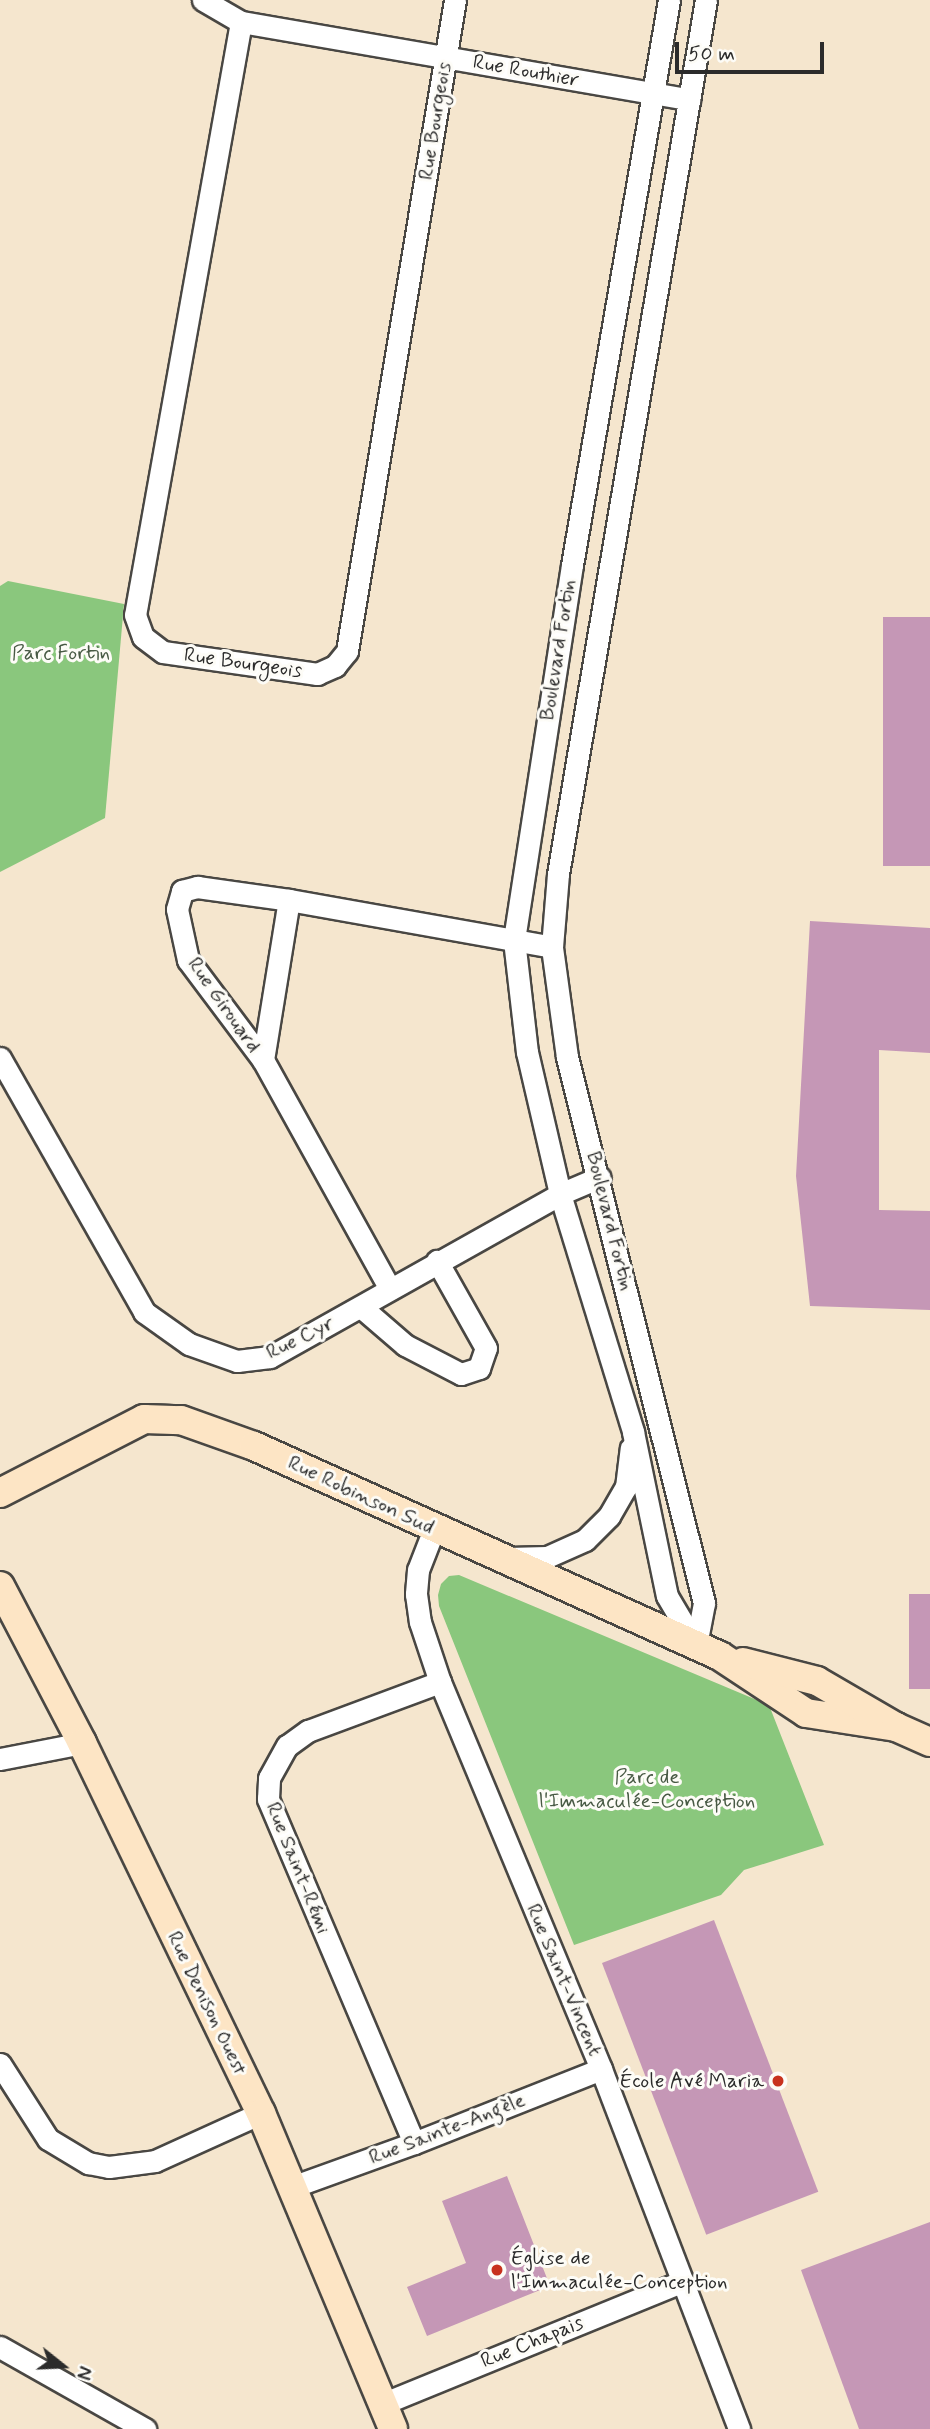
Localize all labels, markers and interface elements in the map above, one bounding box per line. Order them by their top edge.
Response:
scale bar [678,28,827,72]
text: 50 m [688,40,735,68]
street label: Rue Routhier [472,49,580,93]
street label: Rue Bourgeois [413,60,457,182]
street label: Boulevard Fortin [534,578,582,722]
park label: Parc Fortin [12,640,110,666]
street label: Rue Bourgeois [182,642,304,684]
street label: Rue Girouard [182,952,266,1058]
street label: Boulevard Fortin [581,1149,639,1293]
street label: Rue Cyr [262,1311,338,1365]
street label: Rue Robinson Sud [284,1450,438,1540]
park label: Parc de l'Immaculée-Conception [539,1764,755,1814]
street label: Rue Saint-Rémi [260,1799,336,1937]
street label: Rue Saint-Vincent [521,1901,607,2059]
street label: Rue Denison Ouest [162,1928,252,2078]
place label: École Avé Maria [620,2068,764,2094]
marker: École Avé Maria [770,2073,786,2089]
street label: Rue Sainte-Angèle [366,2088,528,2170]
place label: Église de l'Immaculée-Conception [511,2245,728,2295]
marker: Église de l'Immaculée-Conception [489,2262,505,2278]
street label: Rue Chapais [478,2311,586,2373]
north arrow [28,2331,98,2401]
text: N [70,2363,97,2383]

